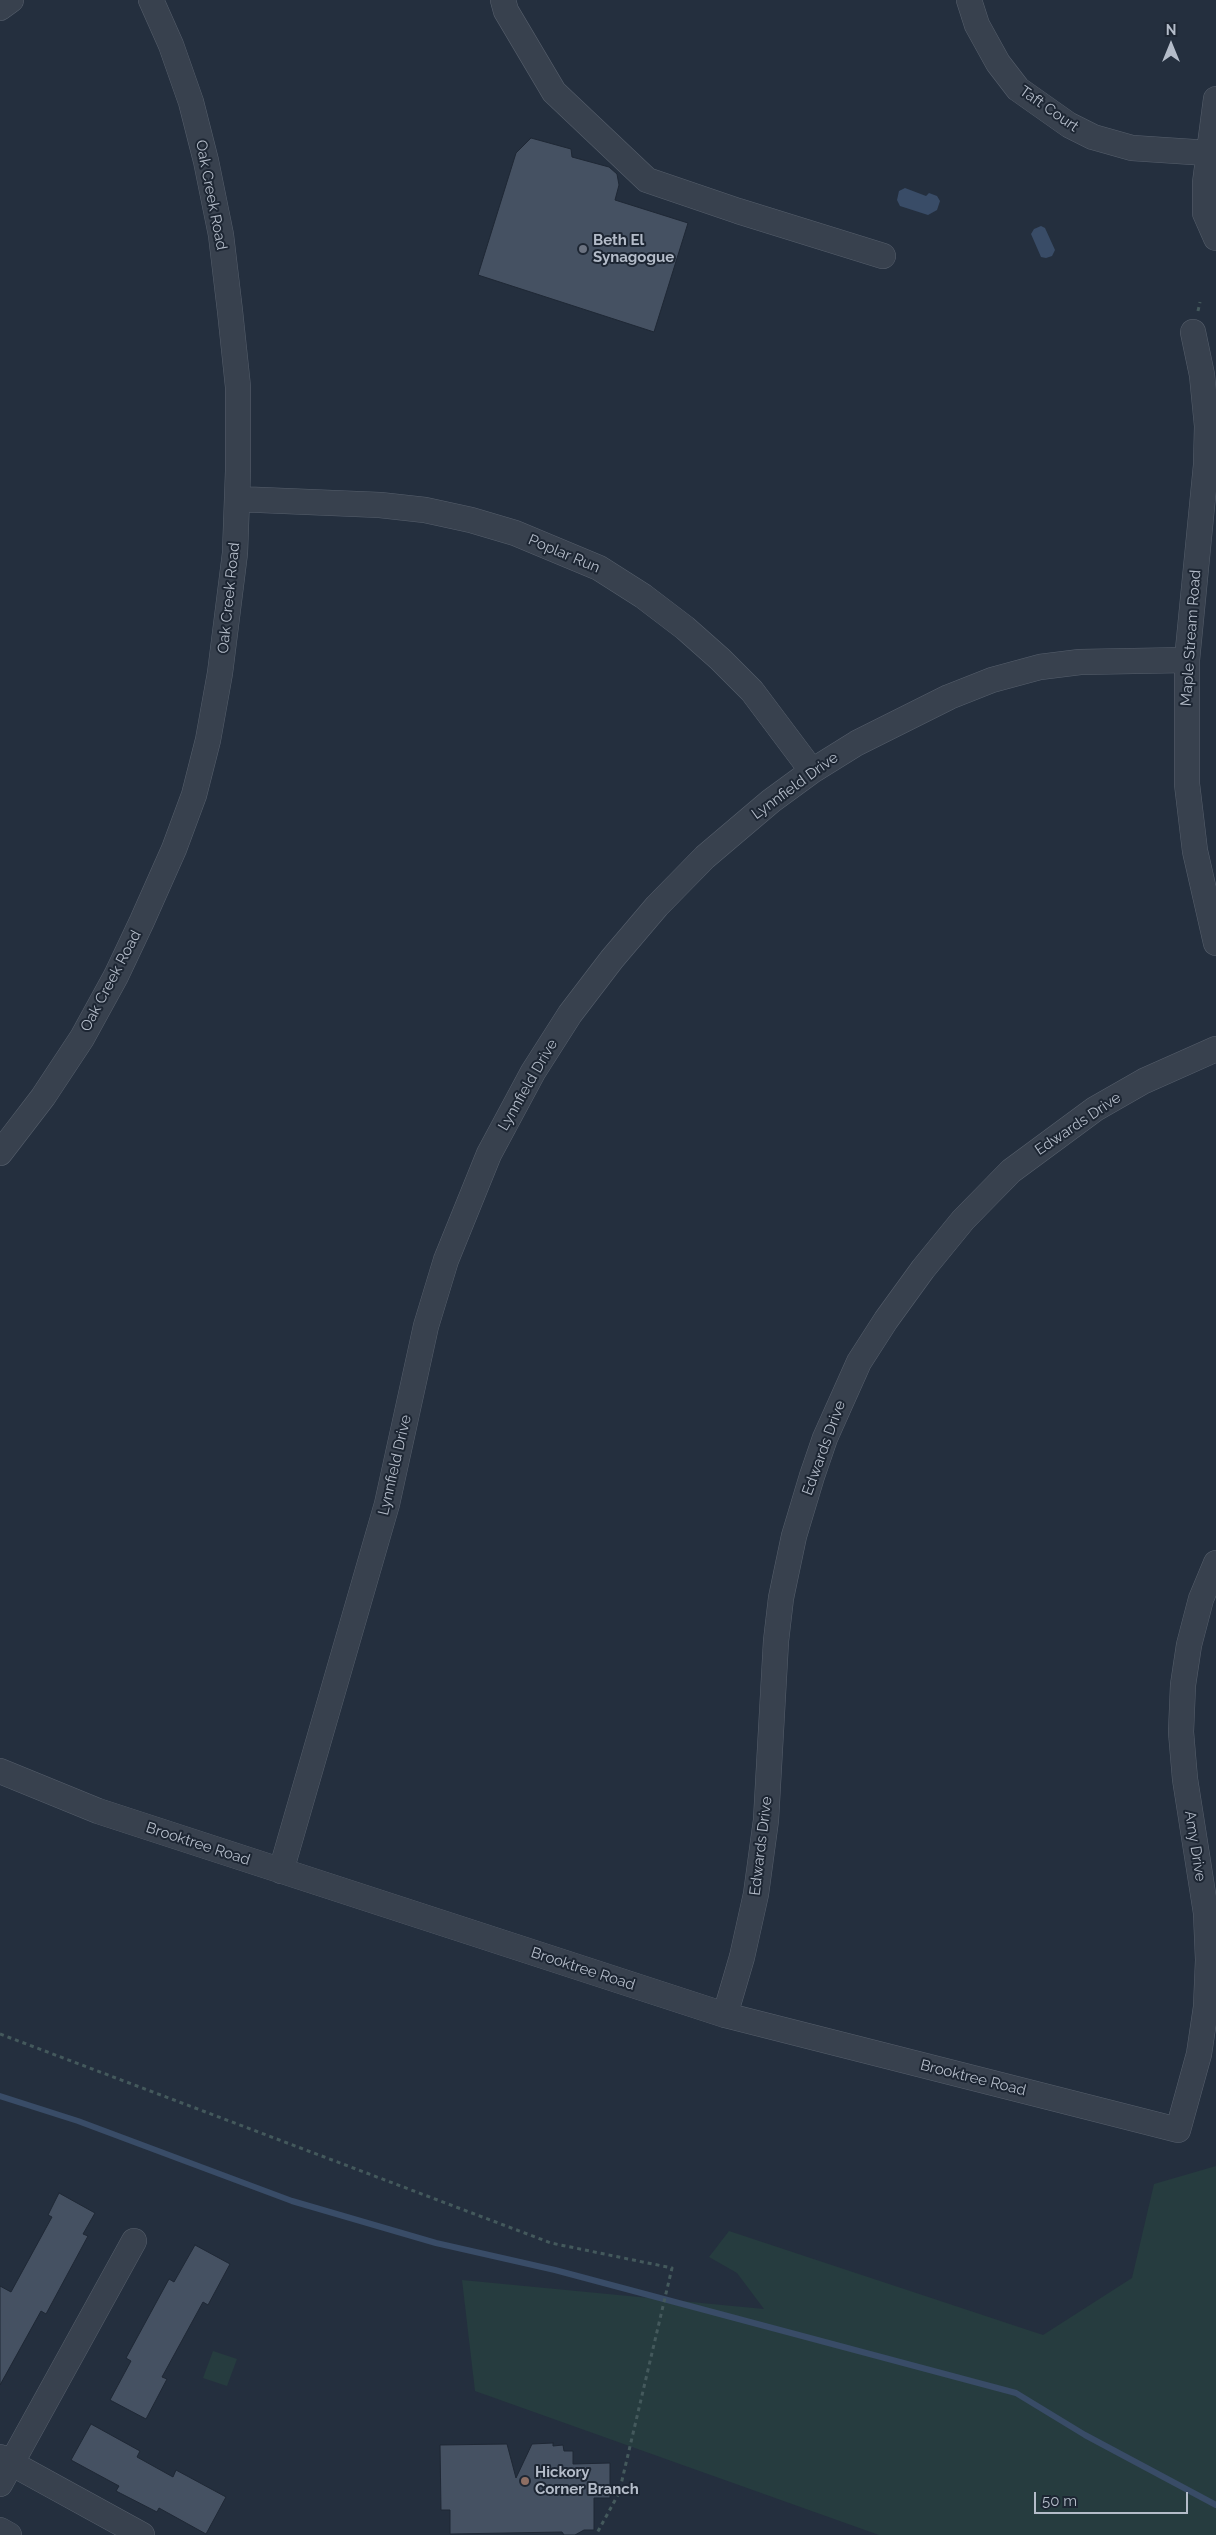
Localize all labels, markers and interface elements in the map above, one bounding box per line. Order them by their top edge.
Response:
north arrow [1146,20,1196,70]
text: N [1166,22,1176,38]
street label: Taft Court [1016,82,1082,136]
street label: Oak Creek Road [191,138,231,252]
place label: Beth El Synagogue [593,231,674,266]
marker: Beth El Synagogue [577,243,589,255]
street label: Poplar Run [525,531,603,577]
street label: Oak Creek Road [214,541,244,655]
street label: Maple Stream Road [1177,569,1205,707]
street label: Lynnfield Drive [748,749,842,823]
street label: Oak Creek Road [77,927,145,1035]
street label: Lynnfield Drive [495,1036,561,1134]
street label: Edwards Drive [1032,1089,1124,1159]
street label: Edwards Drive [798,1398,850,1498]
street label: Lynnfield Drive [375,1413,415,1517]
street label: Edwards Drive [746,1795,776,1897]
street label: Amy Drive [1181,1809,1209,1883]
street label: Brooktree Road [144,1819,252,1869]
street label: Brooktree Road [529,1944,637,1994]
street label: Brooktree Road [918,2056,1028,2100]
place label: Hickory Corner Branch [535,2463,639,2498]
marker: Hickory Corner Branch [519,2475,531,2487]
scale bar [1036,2482,1190,2514]
text: 50 m [1042,2492,1077,2510]

